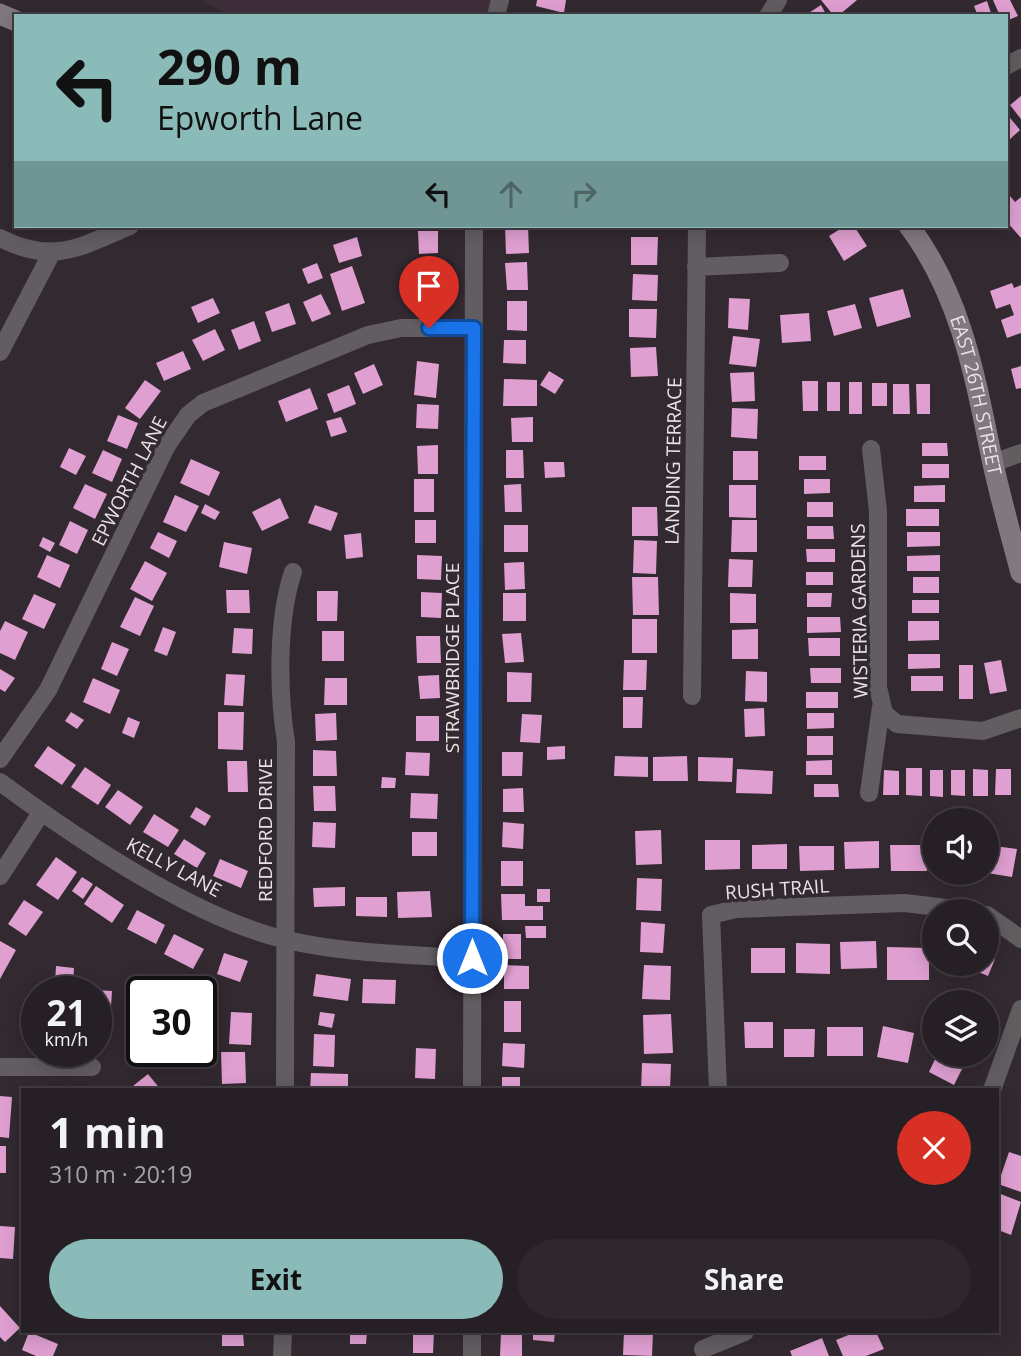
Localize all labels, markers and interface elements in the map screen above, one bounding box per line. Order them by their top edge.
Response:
text: 290 m [157,33,302,99]
icon: left [42,42,133,133]
text: Epworth Lane [157,96,363,139]
icon: left [419,175,457,213]
icon: ahead [492,175,530,213]
icon: right [565,175,603,213]
pin [399,256,459,328]
icon: arrive [410,267,448,305]
street label: EAST 26TH STREET [944,312,1008,478]
street label: LANDING TERRACE [659,377,687,545]
street label: EPWORTH LANE [85,412,173,550]
street label: WISTERIA GARDENS [844,523,874,699]
street label: STRAWBRIDGE PLACE [439,563,465,753]
street label: REDFORD DRIVE [252,758,278,902]
map controls [922,808,999,1067]
button: sound [922,808,999,885]
street label: KELLY LANE [122,831,226,903]
street label: RUSH TRAIL [724,872,830,906]
button: search [922,899,999,976]
position arrow [435,921,509,995]
speed limit sign: 30 [126,976,217,1067]
text: 21 [46,989,87,1036]
button: layers [922,990,999,1067]
text: km/h [45,1027,88,1051]
text: 1 min [49,1103,166,1160]
button: close [897,1111,971,1185]
text: 310 m · 20:19 [49,1158,192,1190]
button: Exit [49,1239,503,1319]
button: Share [517,1239,971,1319]

